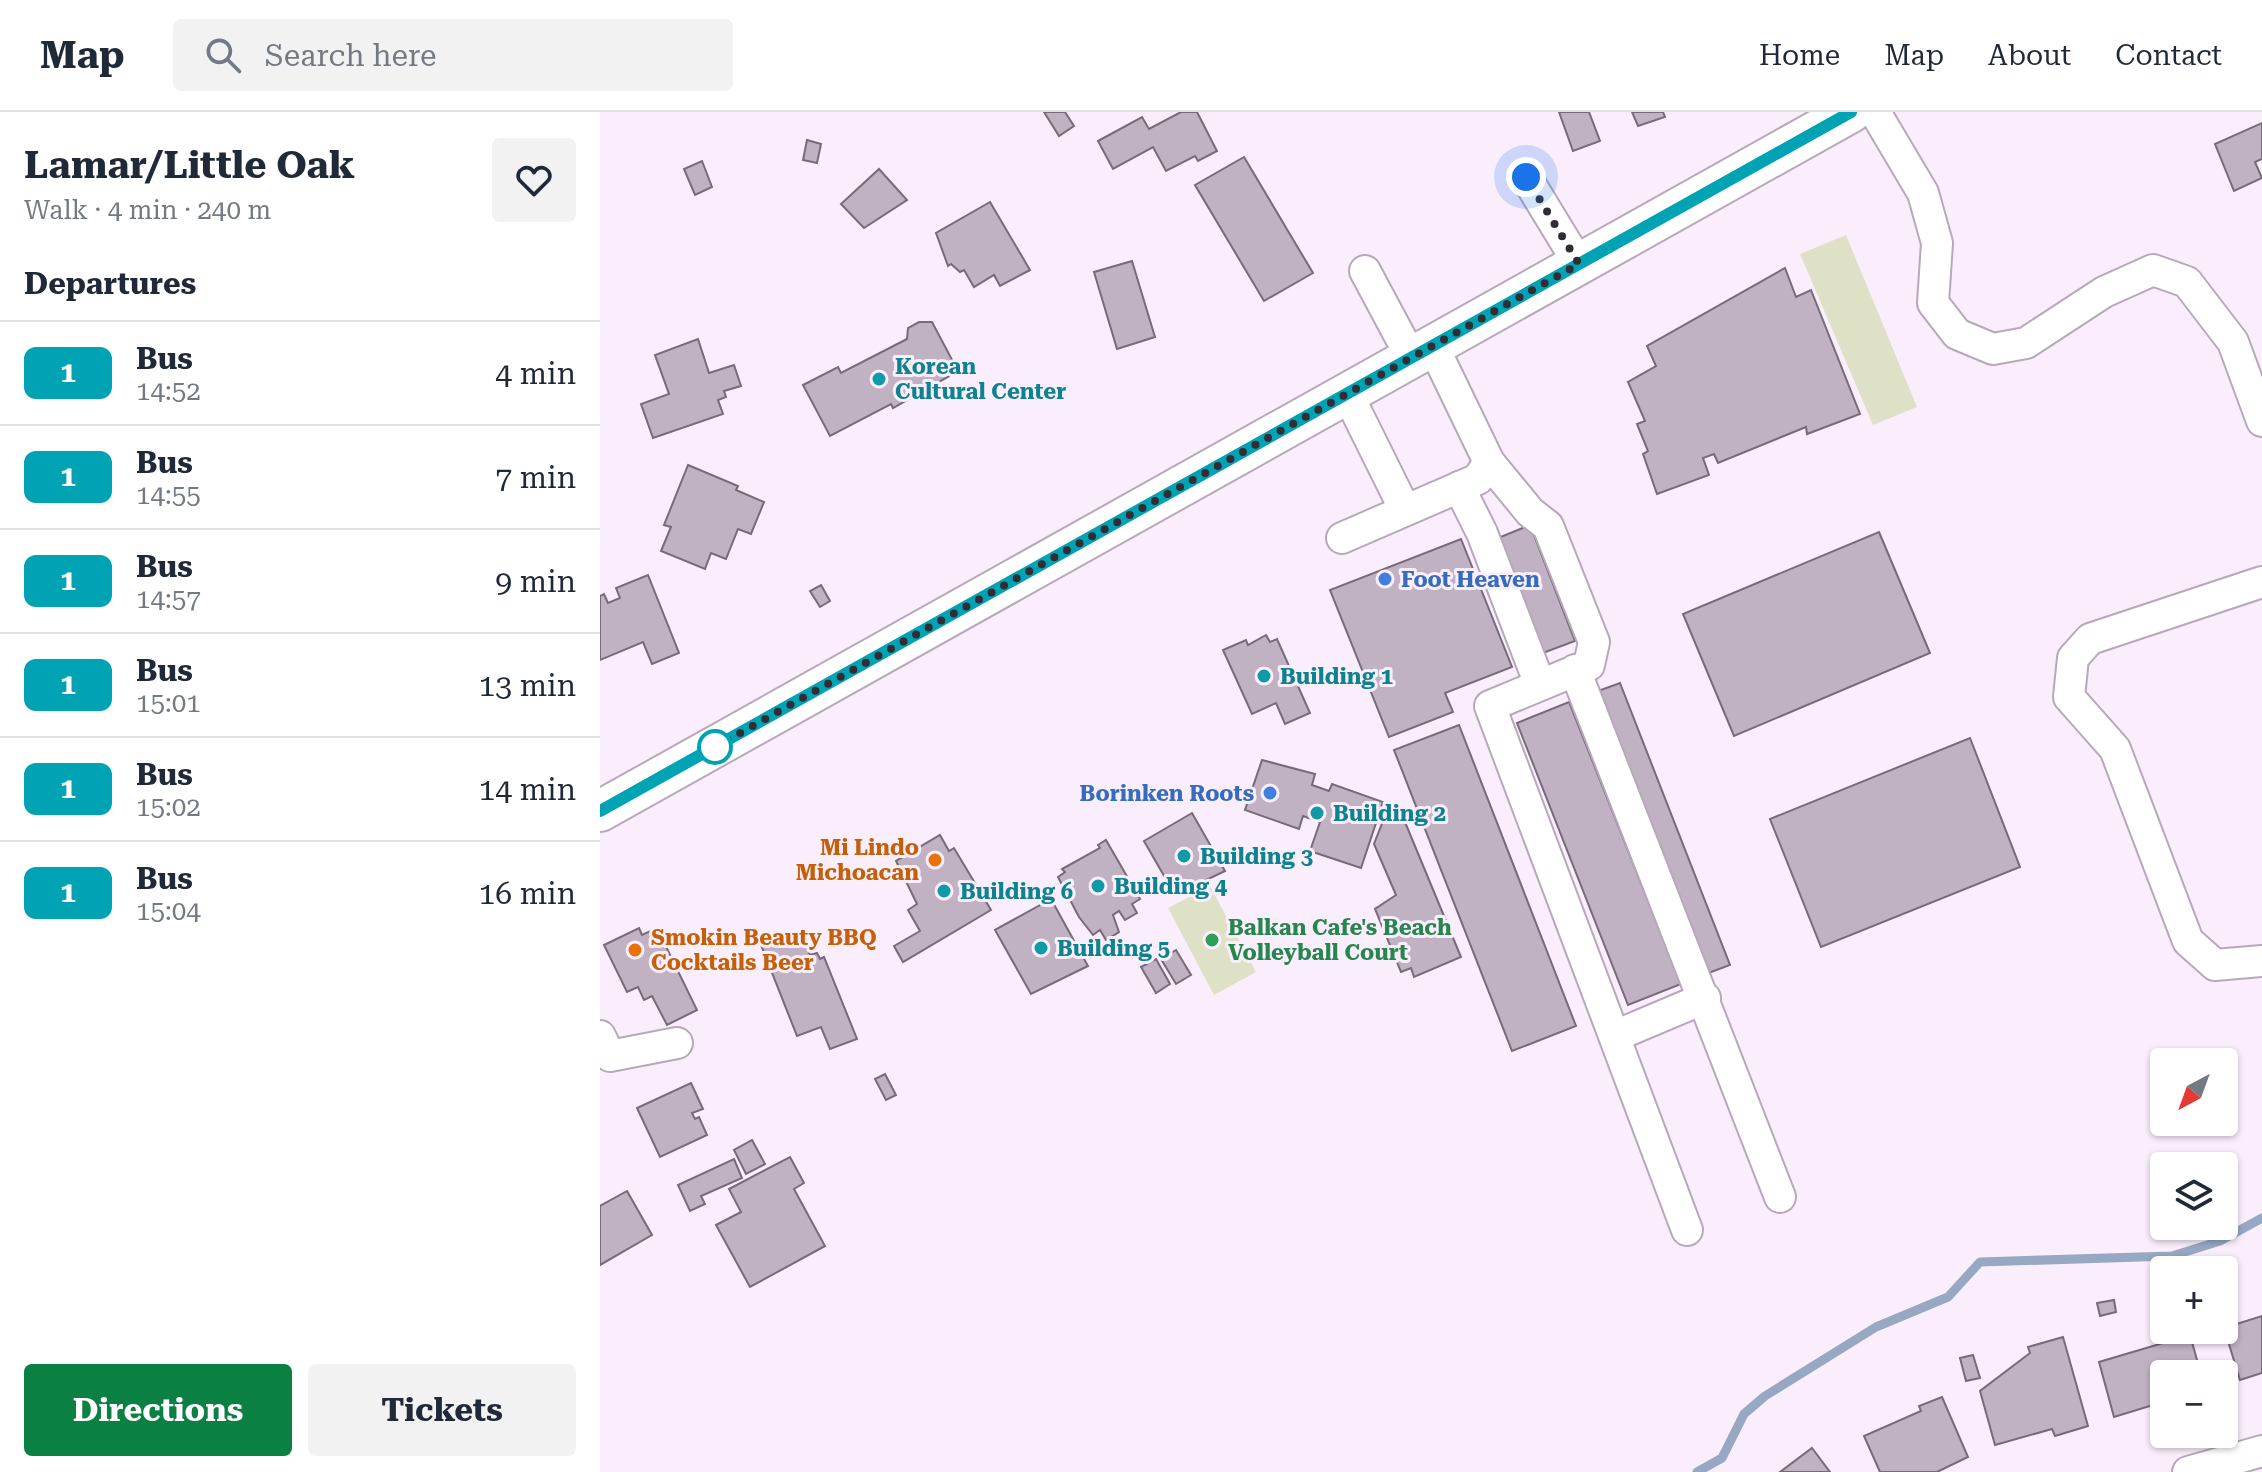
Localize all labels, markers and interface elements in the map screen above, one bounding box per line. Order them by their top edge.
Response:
search box [173,19,733,91]
text: Map [40,33,125,77]
icon: search [201,33,245,77]
text: Search here [265,38,437,73]
text: Home [1759,39,1840,72]
text: Map [1884,39,1944,72]
text: About [1988,39,2071,72]
text: Contact [2115,39,2222,72]
button: heart [492,138,576,222]
text: Lamar/Little Oak [24,143,355,187]
your location [1506,157,1546,197]
text: Walk · 4 min · 240 m [24,195,271,225]
text: Departures [24,266,196,301]
text: Bus [136,341,193,376]
place label: Korean Cultural Center [895,354,1066,404]
text: 1 [60,356,76,389]
text: 4 min [495,356,576,391]
marker: Korean Cultural Center [870,370,888,388]
text: 14:52 [136,376,201,406]
text: Bus [136,445,193,480]
text: 1 [60,460,76,493]
text: 7 min [495,460,576,495]
text: 14:55 [136,480,201,510]
text: Bus [136,549,193,584]
text: 1 [60,564,76,597]
text: 9 min [495,564,576,599]
place label: Foot Heaven [1401,567,1540,592]
marker: Foot Heaven [1376,570,1394,588]
text: 14:57 [136,584,201,614]
text: Bus [136,653,193,688]
place label: Building 1 [1280,664,1393,689]
marker: Building 1 [1255,667,1273,685]
text: 1 [60,668,76,701]
text: 13 min [479,668,576,703]
text: 15:01 [136,688,201,718]
unlabelled marker [698,730,732,764]
text: Bus [136,757,193,792]
text: 1 [60,772,76,805]
text: 14 min [479,772,576,807]
place label: Borinken Roots [1079,781,1254,806]
marker: Borinken Roots [1261,784,1279,802]
text: 15:02 [136,792,201,822]
place label: Building 2 [1333,801,1446,826]
marker: Building 2 [1308,804,1326,822]
place label: Mi Lindo Michoacan [796,835,919,885]
place label: Building 3 [1200,844,1313,869]
marker: Building 3 [1175,847,1193,865]
marker: Mi Lindo Michoacan [926,851,944,869]
text: Bus [136,861,193,896]
place label: Building 4 [1114,874,1228,899]
text: 1 [60,876,76,909]
text: 16 min [479,876,576,911]
marker: Building 4 [1089,877,1107,895]
place label: Building 6 [960,879,1073,904]
marker: Building 6 [935,882,953,900]
text: 15:04 [136,896,201,926]
place label: Balkan Cafe's Beach Volleyball Court [1228,915,1452,965]
place label: Smokin Beauty BBQ Cocktails Beer [651,925,877,975]
marker: Balkan Cafe's Beach Volleyball Court [1203,931,1221,949]
place label: Building 5 [1057,936,1170,961]
marker: Building 5 [1032,939,1050,957]
marker: Smokin Beauty BBQ Cocktails Beer [626,941,644,959]
north arrow [2150,1048,2238,1136]
map controls [2150,1048,2238,1448]
button: layers [2150,1152,2238,1240]
button: + [2150,1256,2238,1344]
button: − [2150,1360,2238,1448]
button: Directions [24,1364,292,1456]
button: Tickets [308,1364,576,1456]

